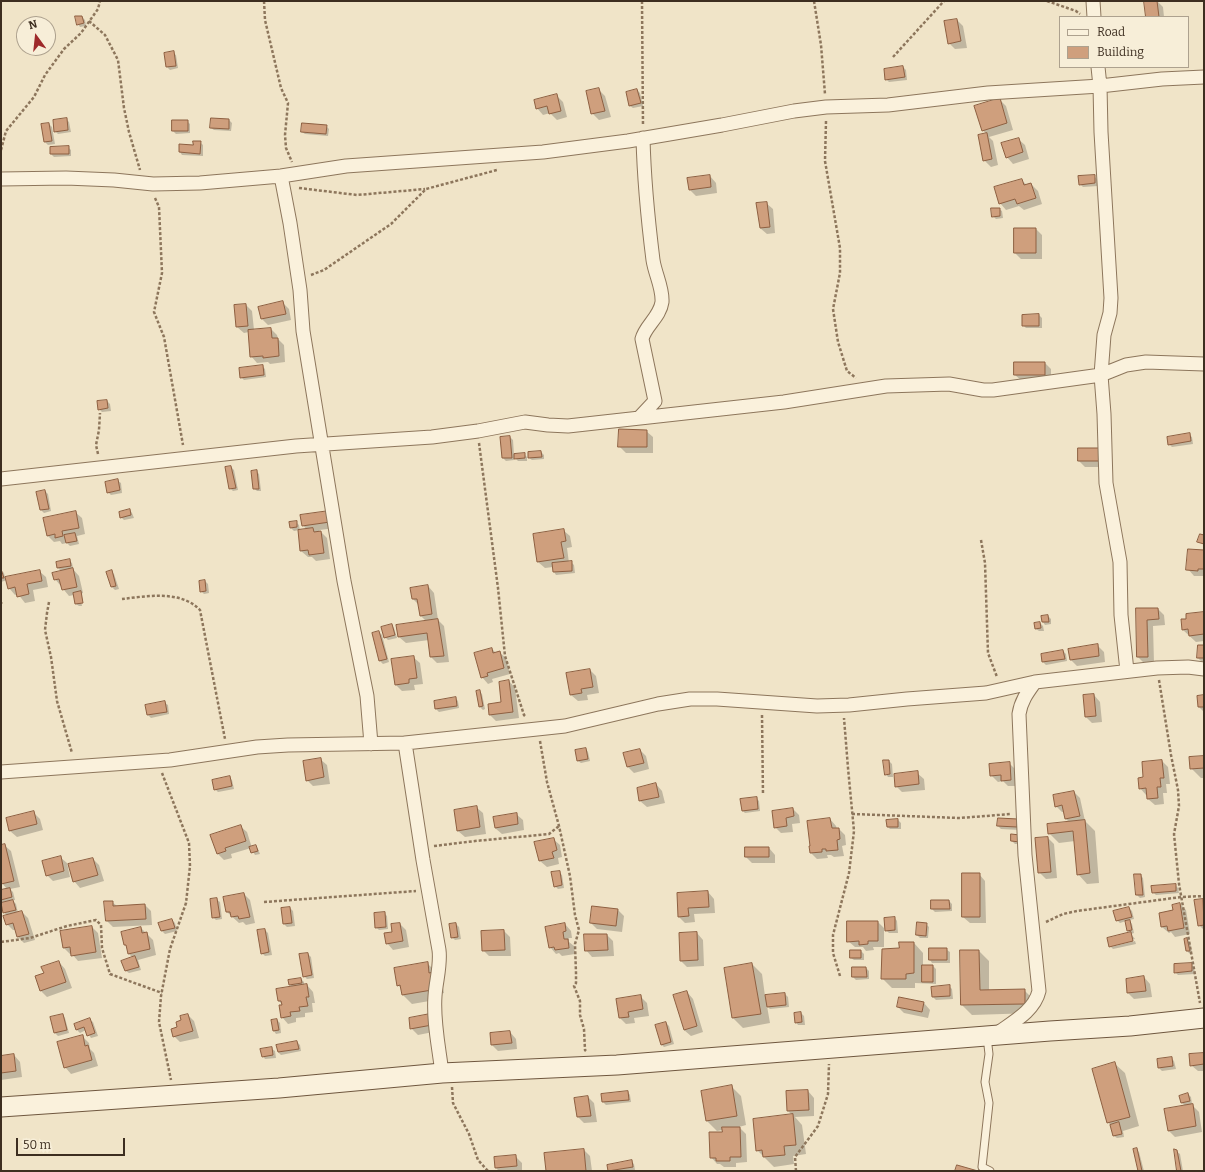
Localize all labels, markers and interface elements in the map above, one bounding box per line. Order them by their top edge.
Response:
north arrow [16,16,56,56]
legend [1059,16,1189,68]
text: N [27,18,39,32]
text: Road [1097,25,1125,39]
text: Building [1097,45,1144,59]
scale bar [18,1130,127,1156]
text: 50 m [23,1138,51,1152]

